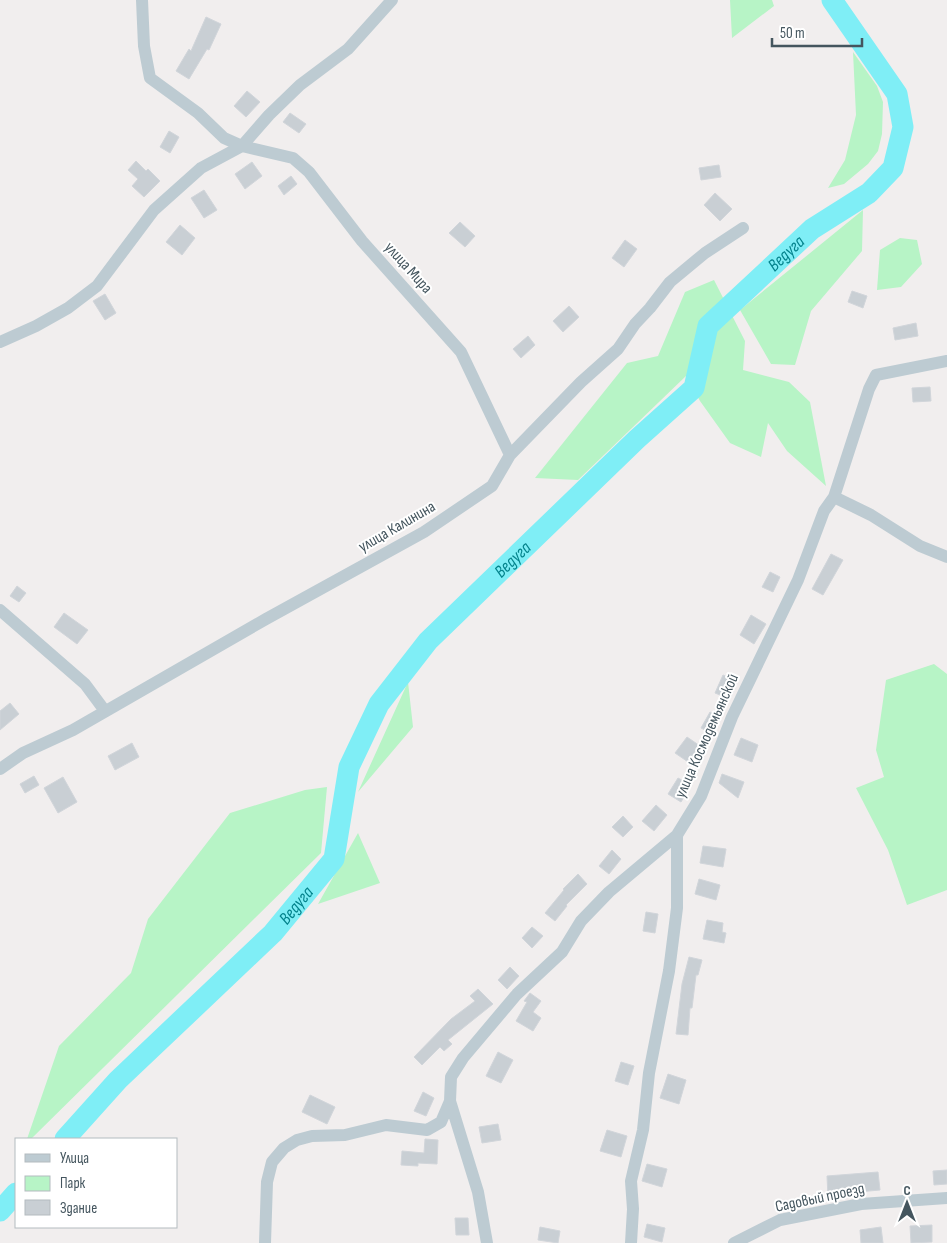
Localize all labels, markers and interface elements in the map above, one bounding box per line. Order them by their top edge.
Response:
scale bar [772,15,862,47]
text: 50 m [780,24,805,43]
water label: Ведуга [763,231,809,275]
street label: улица Мира [380,238,436,298]
street label: улица Калинина [355,497,439,557]
water label: Ведуга [490,537,536,582]
street label: улица Космодемьянской [671,671,743,801]
water label: Ведуга [274,881,318,928]
legend [15,1138,178,1228]
text: Улица [60,1149,89,1168]
text: Парк [60,1174,86,1193]
north arrow [882,1178,932,1228]
street label: Садовый проезд [774,1179,866,1217]
text: С [903,1182,911,1199]
text: Здание [60,1199,97,1218]

